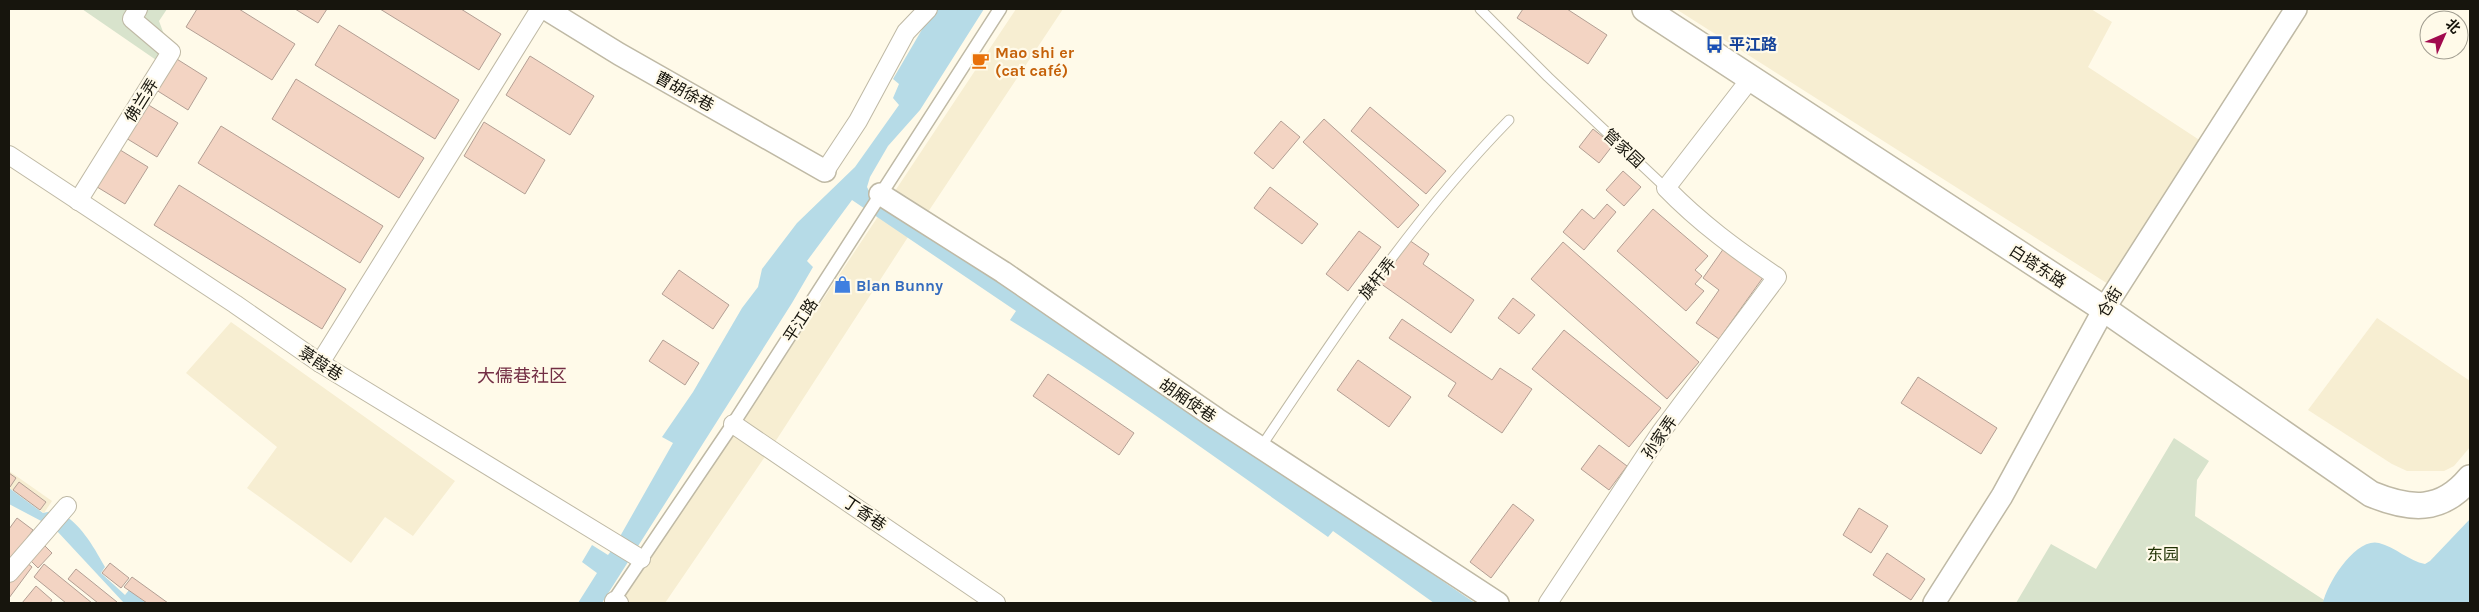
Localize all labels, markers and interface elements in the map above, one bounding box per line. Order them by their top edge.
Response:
north arrow [2419,10,2469,60]
text: 北 [2442,15,2464,37]
bus stop icon: 平江路 [1705,34,1725,54]
place label: 平江路 [1729,35,1777,54]
place label: Mao shi er (cat café) [995,43,1075,80]
cafe icon: Mao shi er (cat café) [971,51,991,71]
street label: 曹胡徐巷 [652,68,717,115]
street label: 佛兰弄 [121,75,162,126]
street label: 管家园 [1600,125,1648,172]
street label: 白塔东路 [2006,241,2070,292]
street label: 旗杆弄 [1355,254,1400,303]
shop icon: Blan Bunny [832,275,852,295]
place label: Blan Bunny [856,276,943,295]
street label: 仓街 [2093,284,2126,321]
street label: 平江路 [779,295,821,346]
street label: 菉葭巷 [295,342,346,384]
district label: 大儒巷社区 [477,365,567,387]
street label: 胡厢使巷 [1156,375,1220,426]
street label: 孙家弄 [1638,412,1681,462]
street label: 丁香巷 [840,492,890,535]
park label: 东园 [2147,545,2179,564]

